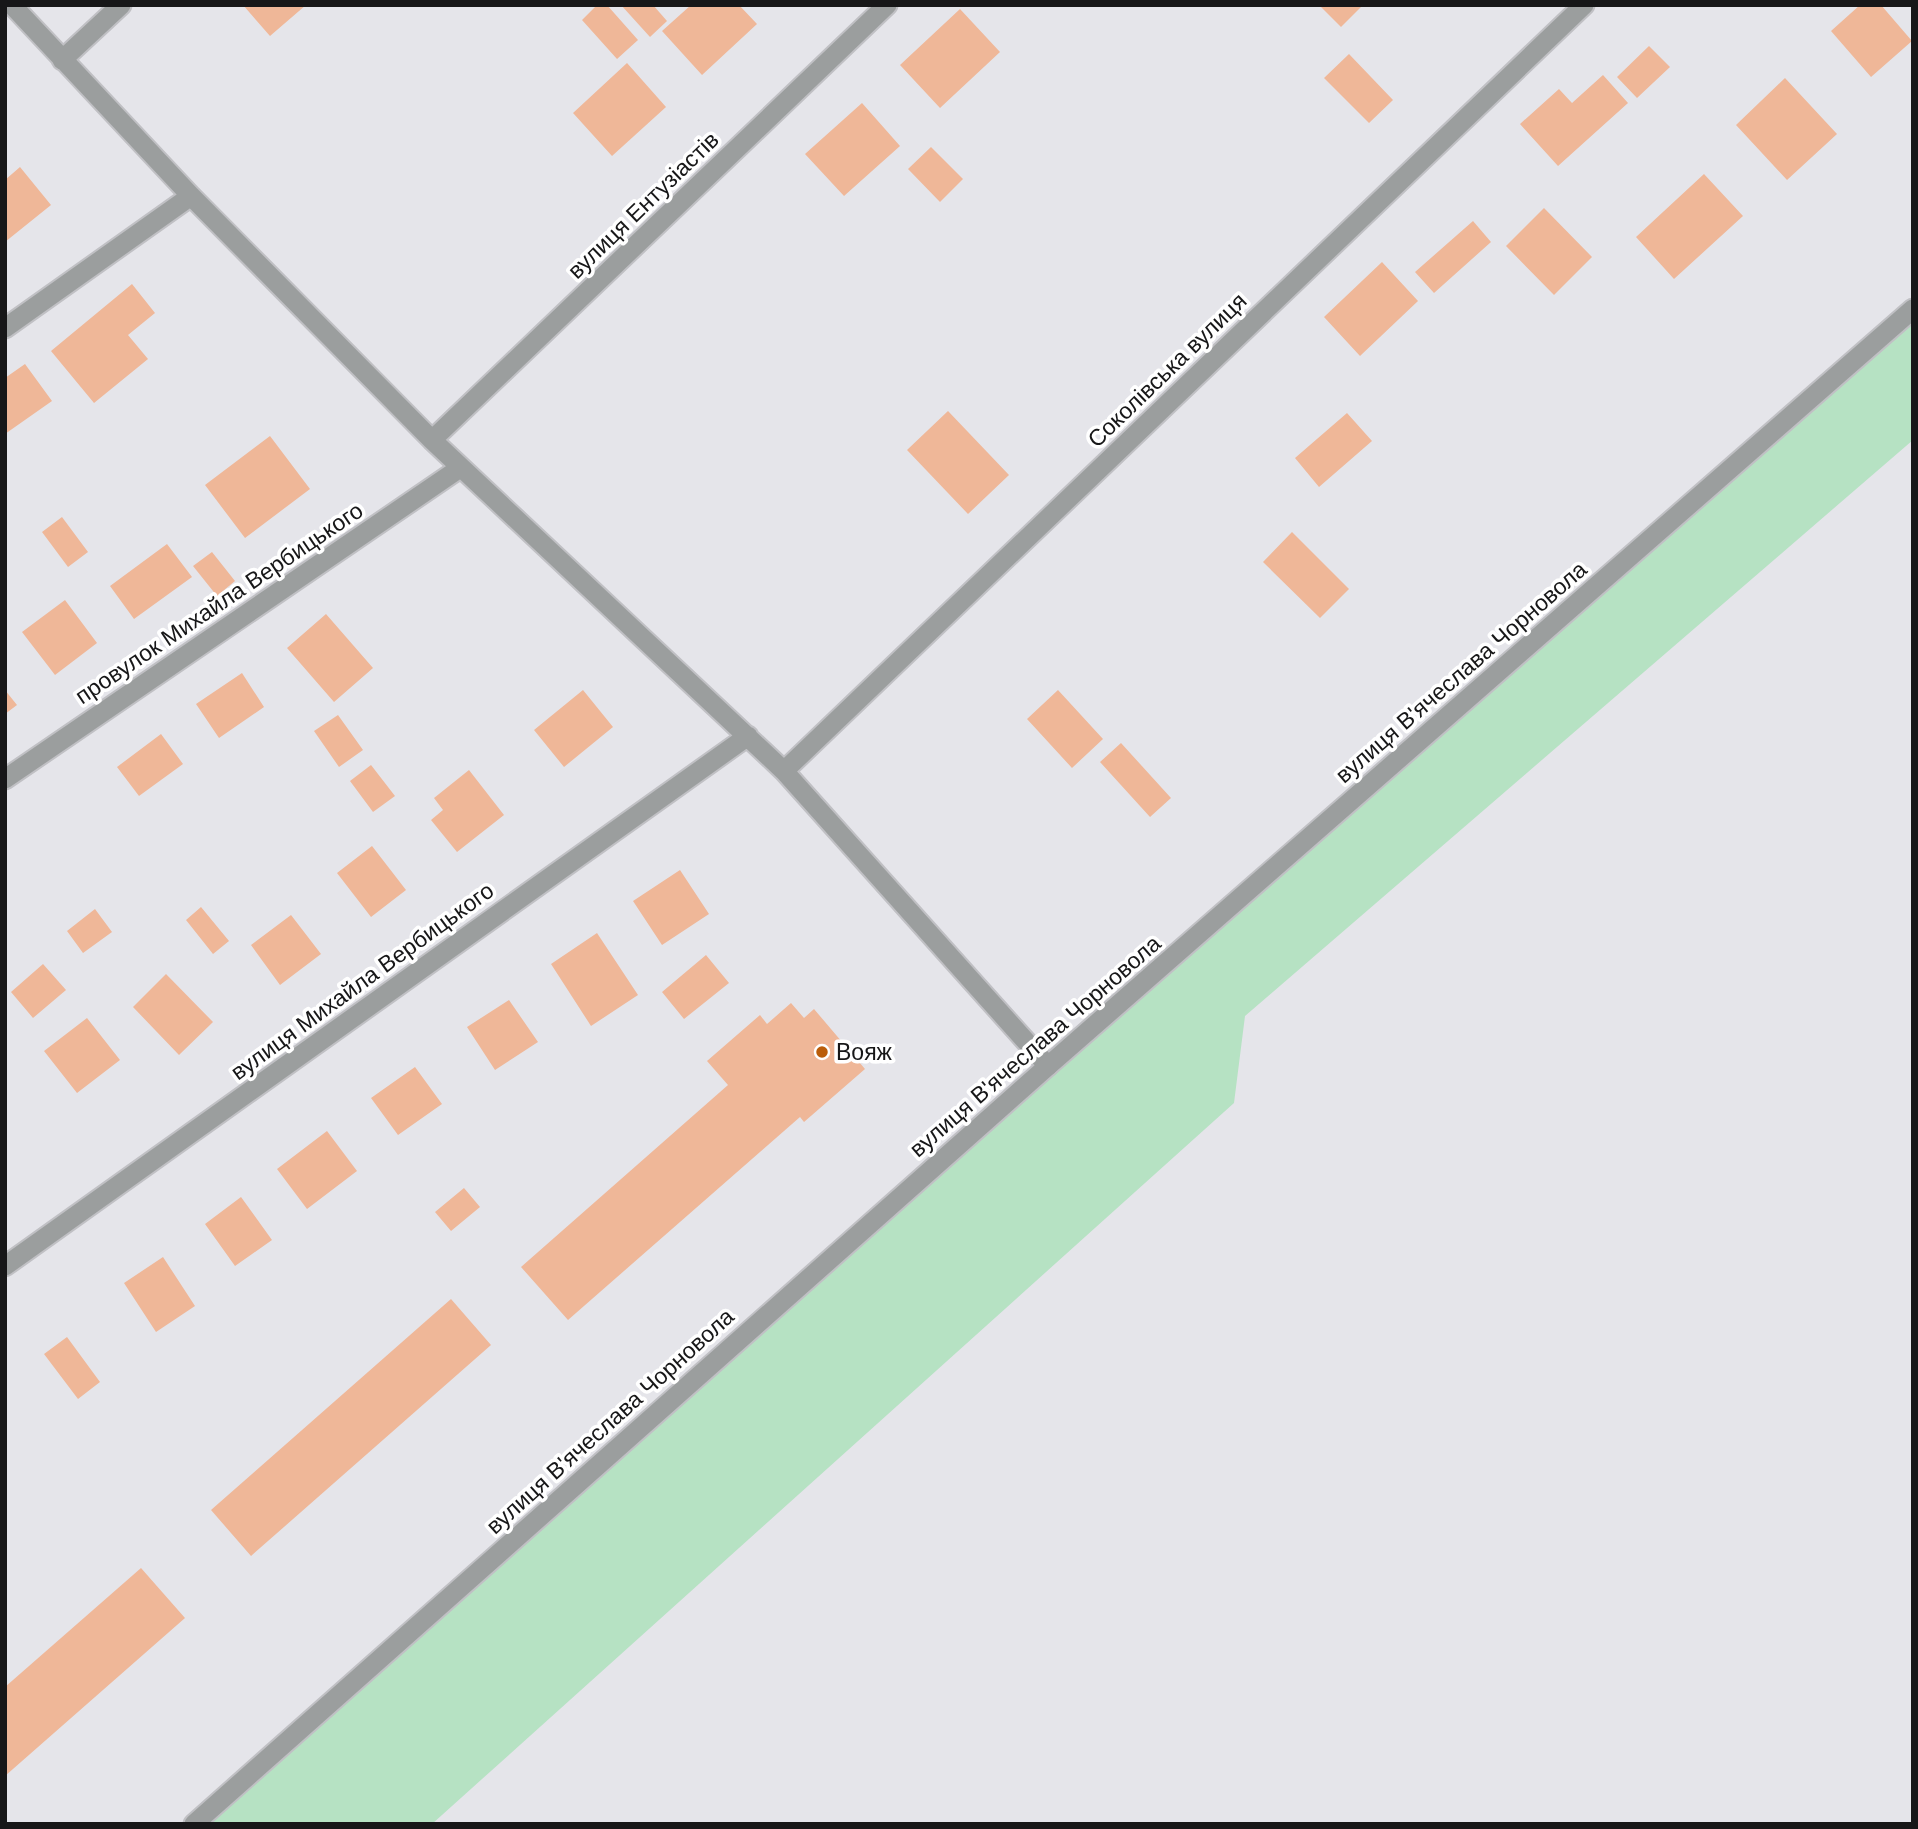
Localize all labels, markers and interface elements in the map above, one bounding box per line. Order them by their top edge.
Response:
street label: вулиця Ентузіастів [562,126,724,284]
street label: Соколівська вулиця [1082,288,1252,452]
street label: провулок Михайла Вербицького [70,497,368,709]
street label: вулиця В'ячеслава Чорновола [1330,556,1592,788]
street label: вулиця Михайла Вербицького [226,877,498,1085]
street label: вулиця В'ячеслава Чорновола [904,930,1166,1162]
place label: Вояж [836,1039,893,1065]
marker: Вояж [814,1044,830,1060]
street label: вулиця В'ячеслава Чорновола [481,1303,739,1539]

